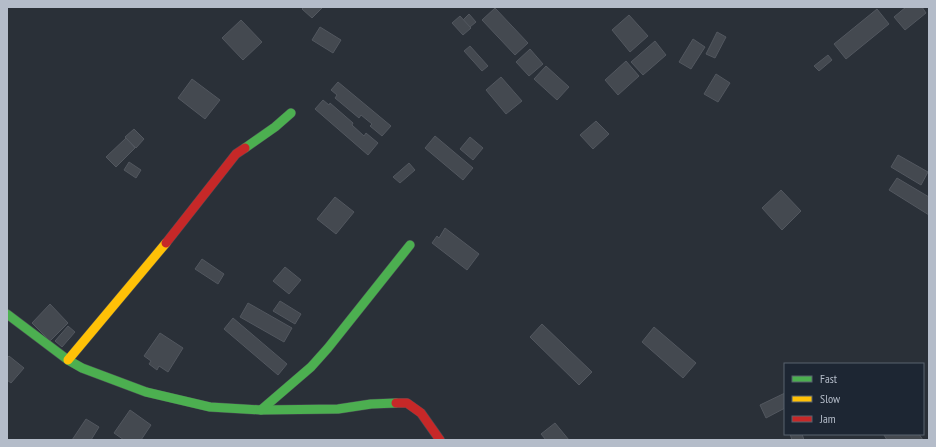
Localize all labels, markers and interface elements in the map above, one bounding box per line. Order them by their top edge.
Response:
legend [784,363,924,435]
text: Fast [820,371,838,386]
text: Slow [820,391,841,406]
text: Jam [819,411,836,426]

